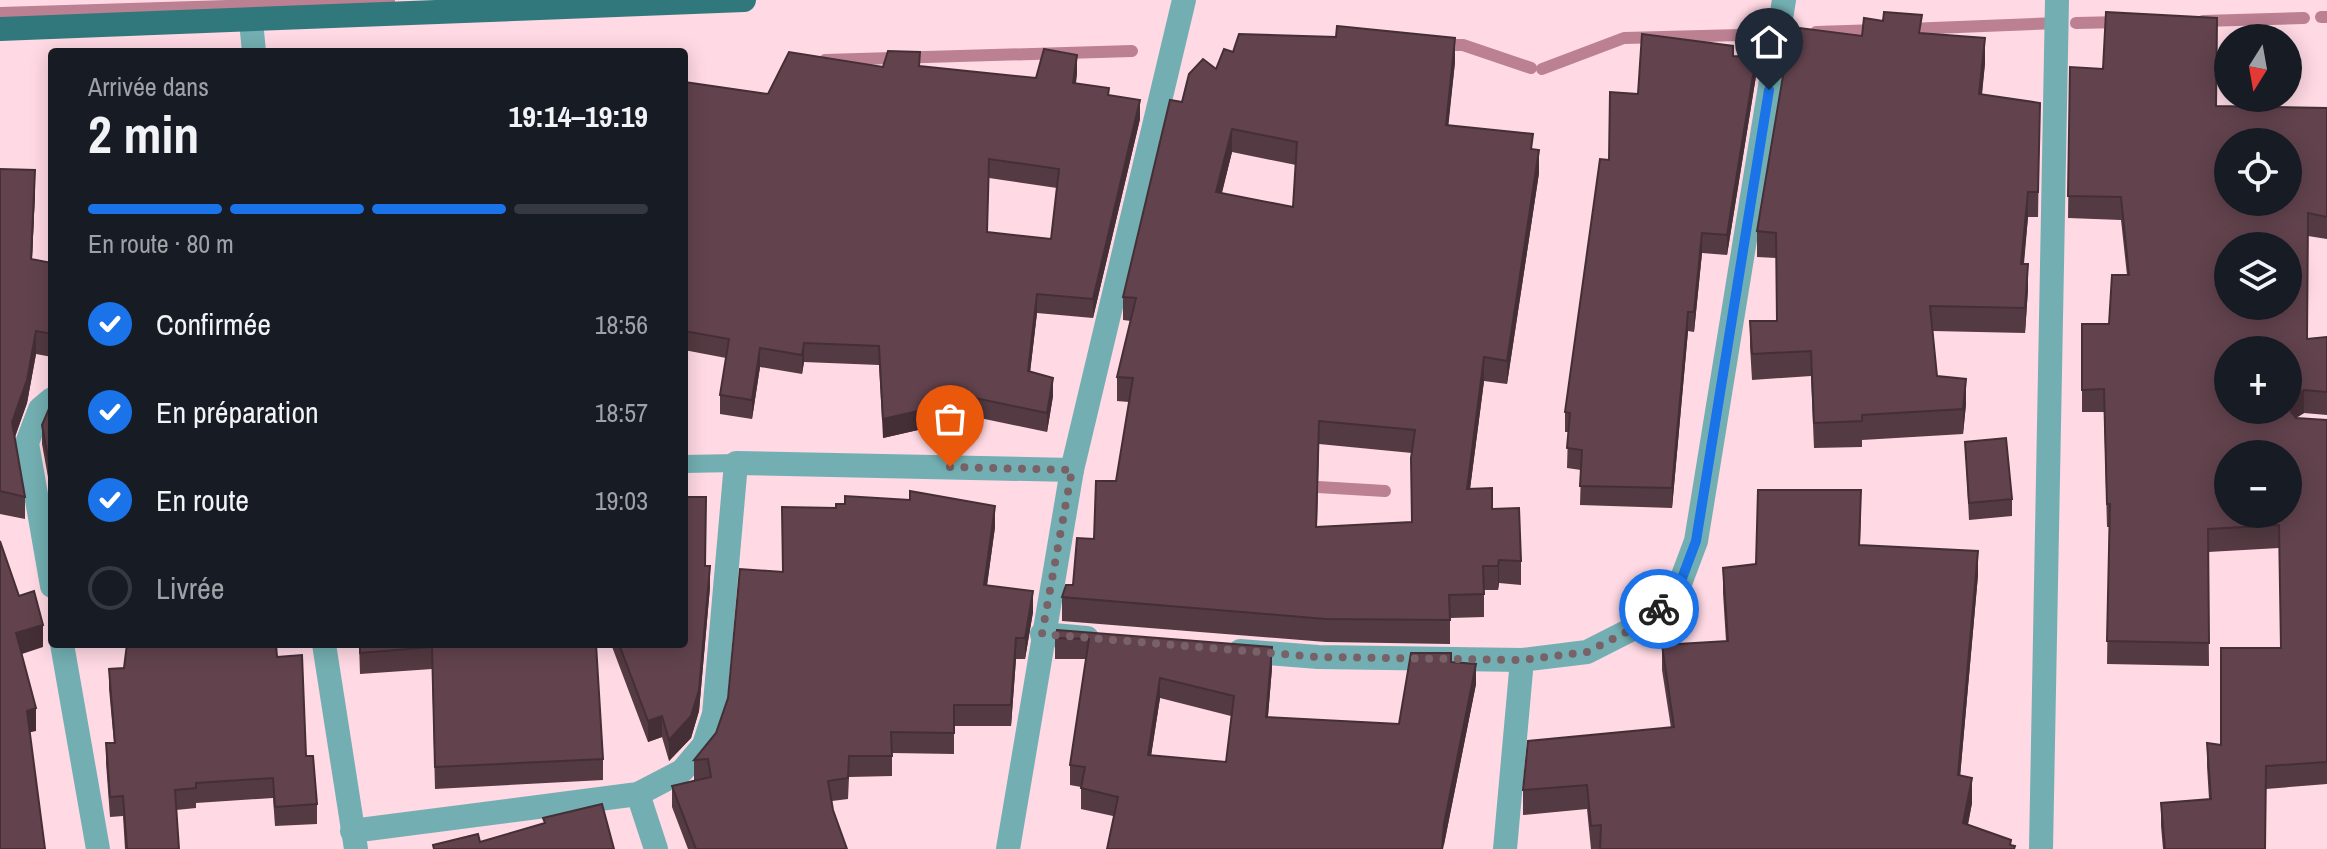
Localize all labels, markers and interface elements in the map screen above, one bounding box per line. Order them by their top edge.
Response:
pin [1735,8,1803,90]
icon: home [1747,20,1791,64]
north arrow [2214,24,2302,112]
map controls [2214,24,2302,528]
text: Arrivée dans [88,69,209,104]
text: 19:14–19:19 [509,96,648,136]
text: 2 min [88,99,199,169]
button: locate [2214,128,2302,216]
text: En route · 80 m [88,226,234,261]
button: layers [2214,232,2302,320]
icon: check [88,302,132,346]
text: Confirmée [156,304,271,344]
text: 18:56 [595,307,648,342]
button: + [2214,336,2302,424]
pin [916,385,984,467]
icon: check [88,390,132,434]
text: En préparation [156,392,319,432]
text: 18:57 [595,395,648,430]
icon: bag [928,397,972,441]
button: − [2214,440,2302,528]
icon: check [88,478,132,522]
text: En route [156,480,249,520]
text: 19:03 [595,483,648,518]
text: Livrée [156,568,224,608]
courier [1619,569,1699,649]
icon: bike [1637,587,1681,631]

